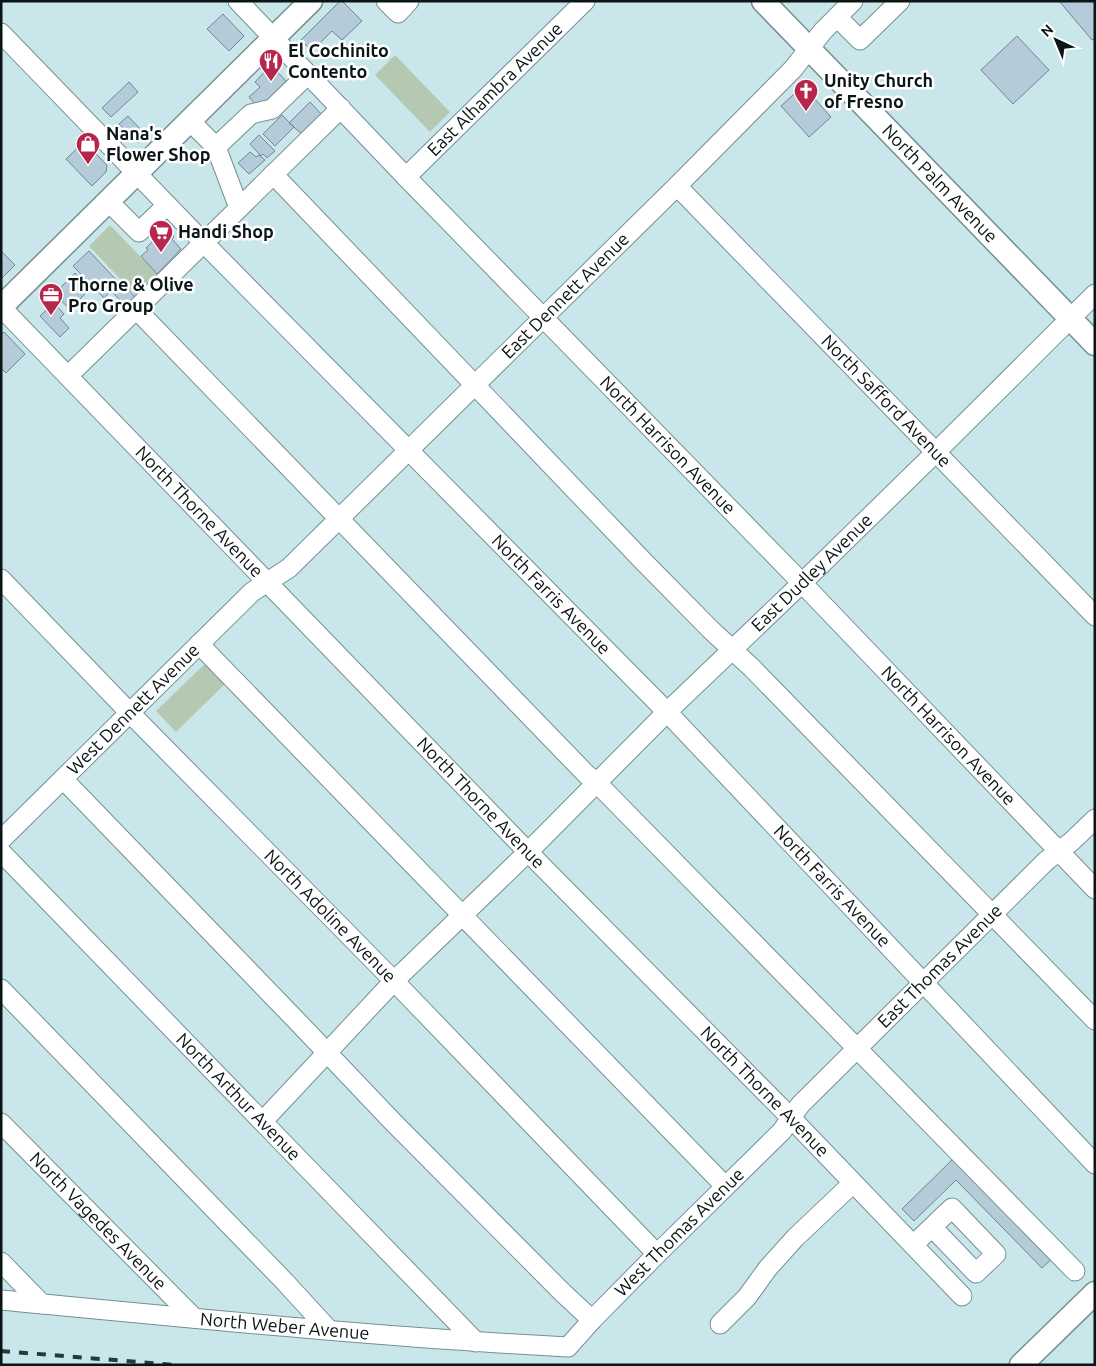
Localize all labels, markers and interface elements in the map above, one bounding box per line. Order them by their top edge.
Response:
north arrow [1031,15,1081,65]
street label: East Alhambra Avenue [423,18,566,159]
text: N [1038,21,1056,40]
place label: El Cochinito Contento [288,40,389,81]
restaurant icon: El Cochinito Contento [258,48,284,82]
place label: Unity Church of Fresno [824,70,933,111]
church icon: Unity Church of Fresno [793,78,819,112]
street label: North Palm Avenue [879,120,1002,246]
place label: Nana's Flower Shop [106,123,211,164]
shop icon: Nana's Flower Shop [75,131,101,165]
supermarket icon: Handi Shop [148,219,174,253]
place label: Handi Shop [178,221,274,241]
street label: East Dennett Avenue [497,228,633,362]
place label: Thorne & Olive Pro Group [68,274,194,315]
office icon: Thorne & Olive Pro Group [38,282,64,316]
street label: North Safford Avenue [818,330,956,471]
street label: North Harrison Avenue [597,371,740,518]
street label: North Thorne Avenue [132,442,268,581]
street label: East Dudley Avenue [747,509,876,635]
street label: North Farris Avenue [488,530,615,658]
street label: West Dennett Avenue [62,639,203,778]
street label: North Harrison Avenue [878,661,1020,809]
street label: North Thorne Avenue [414,733,549,872]
street label: North Farris Avenue [770,820,895,951]
street label: North Adoline Avenue [261,845,400,986]
street label: East Thomas Avenue [873,900,1006,1031]
street label: North Thorne Avenue [697,1022,834,1160]
street label: North Arthur Avenue [173,1028,305,1164]
street label: North Vagedes Avenue [26,1147,171,1293]
street label: West Thomas Avenue [610,1163,747,1300]
street label: North Weber Avenue [199,1308,370,1343]

